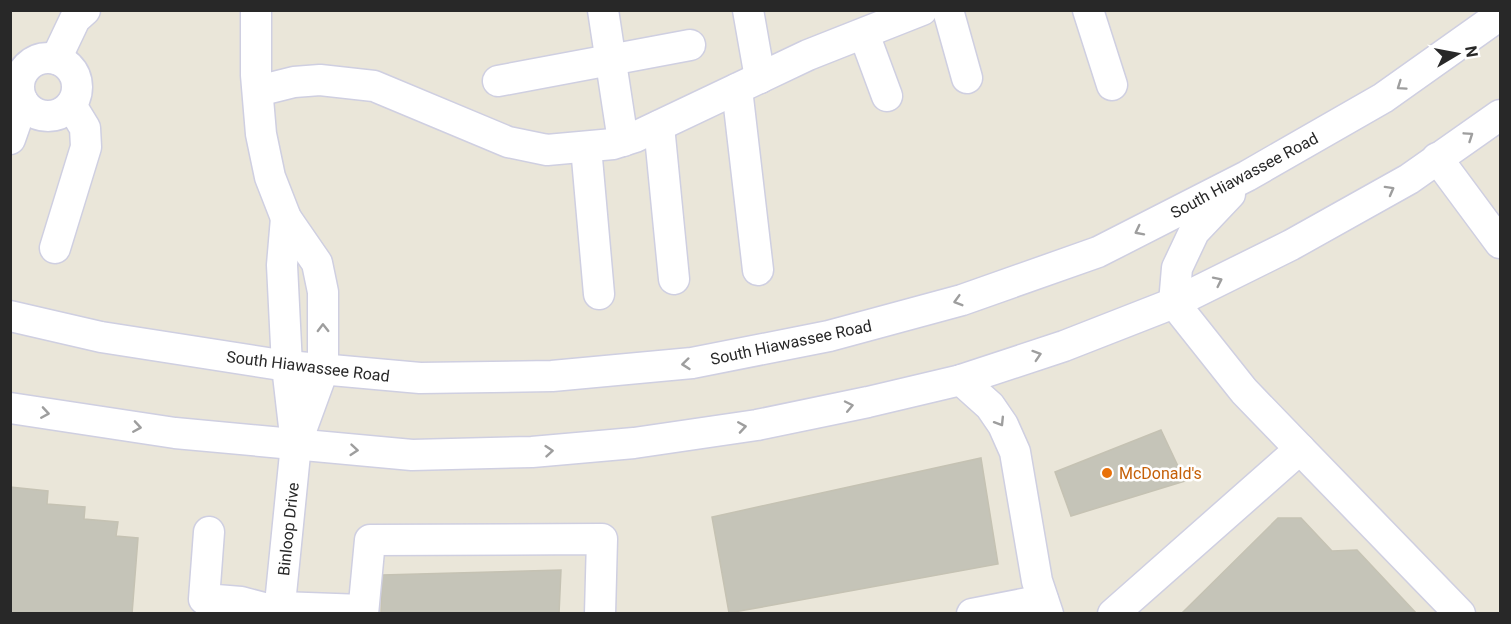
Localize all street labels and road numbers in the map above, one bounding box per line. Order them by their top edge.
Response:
street label: South Hiawassee Road [1167,128,1321,222]
street label: South Hiawassee Road [709,316,873,369]
street label: South Hiawassee Road [225,347,391,386]
street label: Binloop Drive [274,481,303,577]

